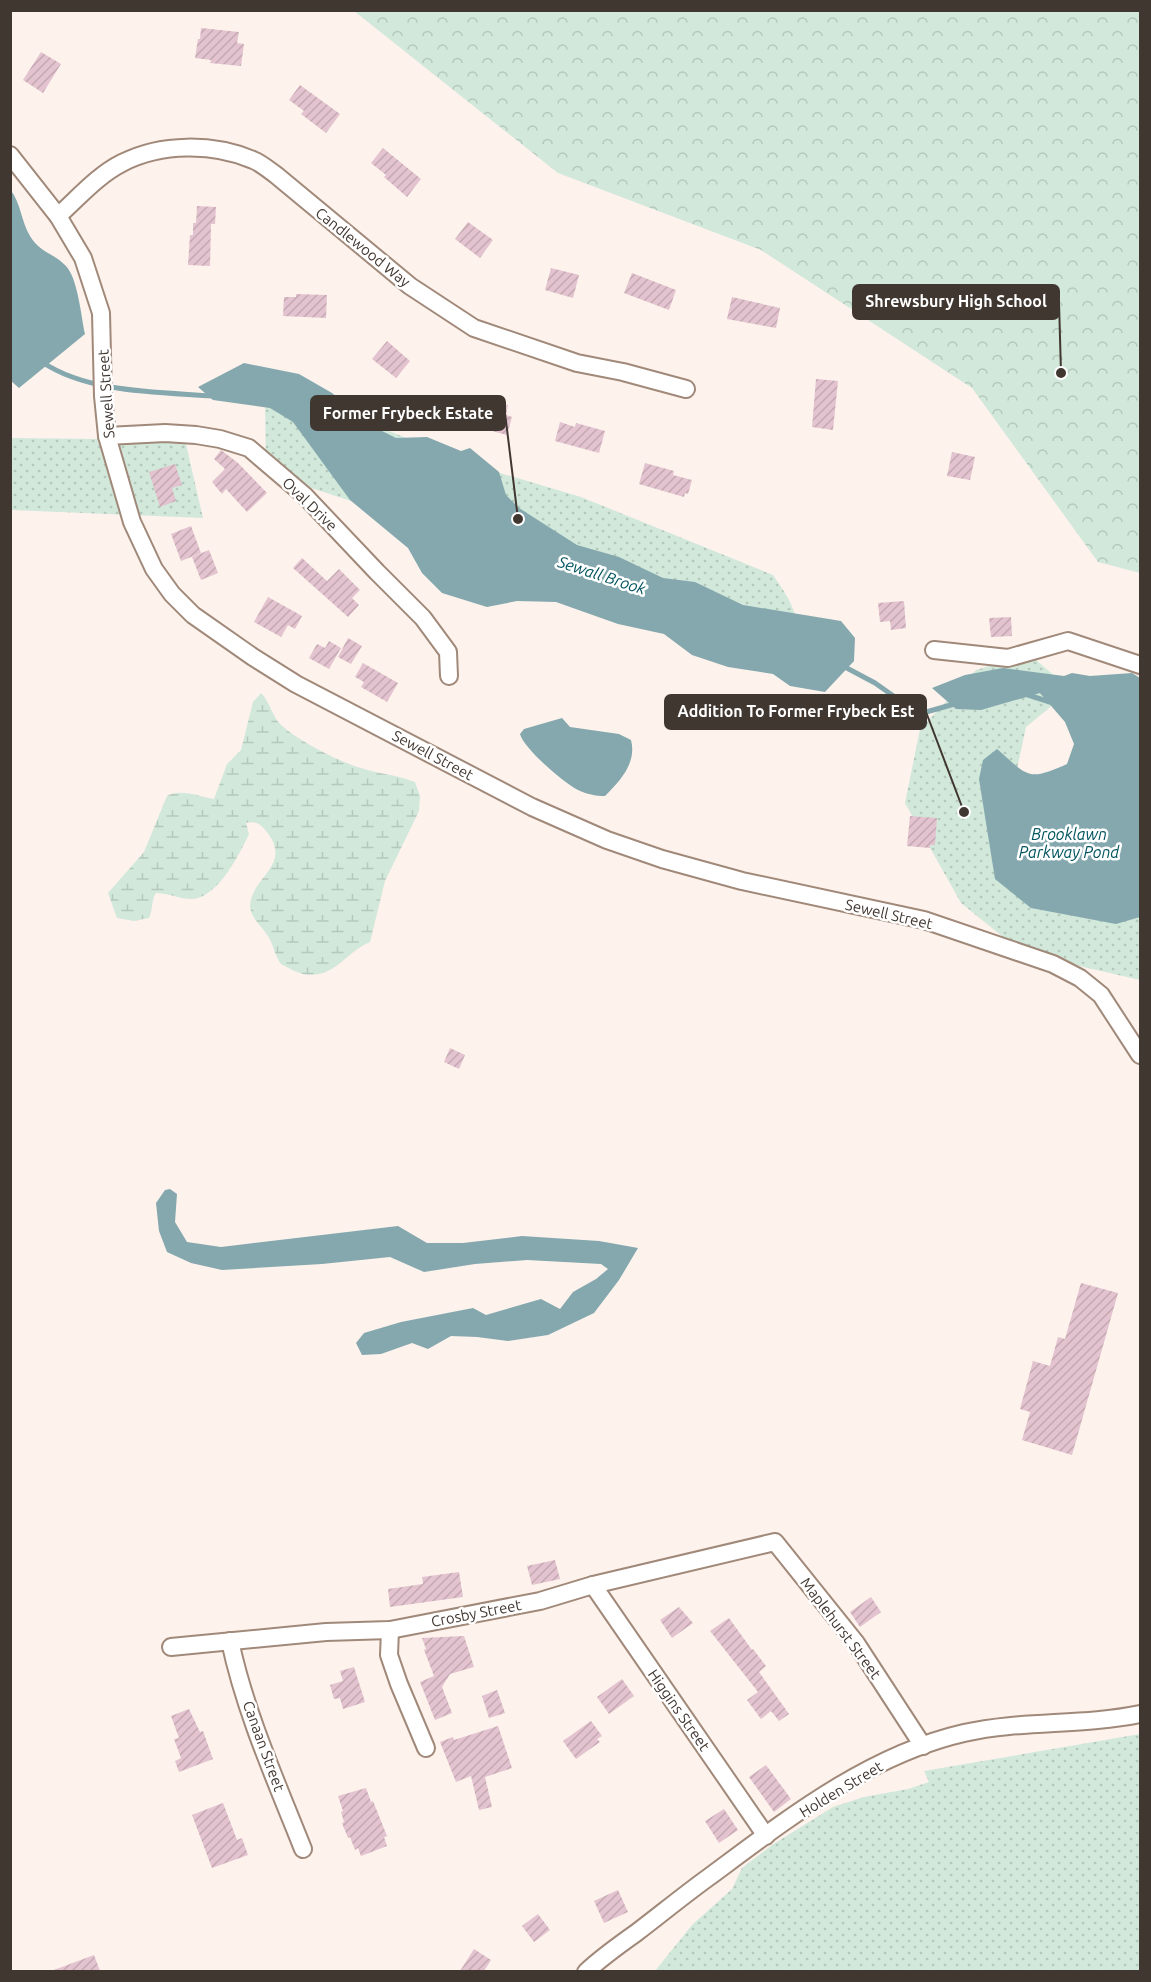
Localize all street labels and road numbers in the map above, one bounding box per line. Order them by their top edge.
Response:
street label: Candlewood Way [312,204,414,290]
street label: Sewell Street [94,349,118,439]
street label: Oval Drive [279,474,341,534]
street label: Sewell Street [390,727,476,783]
street label: Sewell Street [844,896,934,932]
street label: Maplehurst Street [797,1574,885,1682]
street label: Crosby Street [429,1596,523,1630]
street label: Higgins Street [645,1666,713,1754]
street label: Canaan Street [240,1699,288,1794]
street label: Holden Street [796,1757,886,1821]

